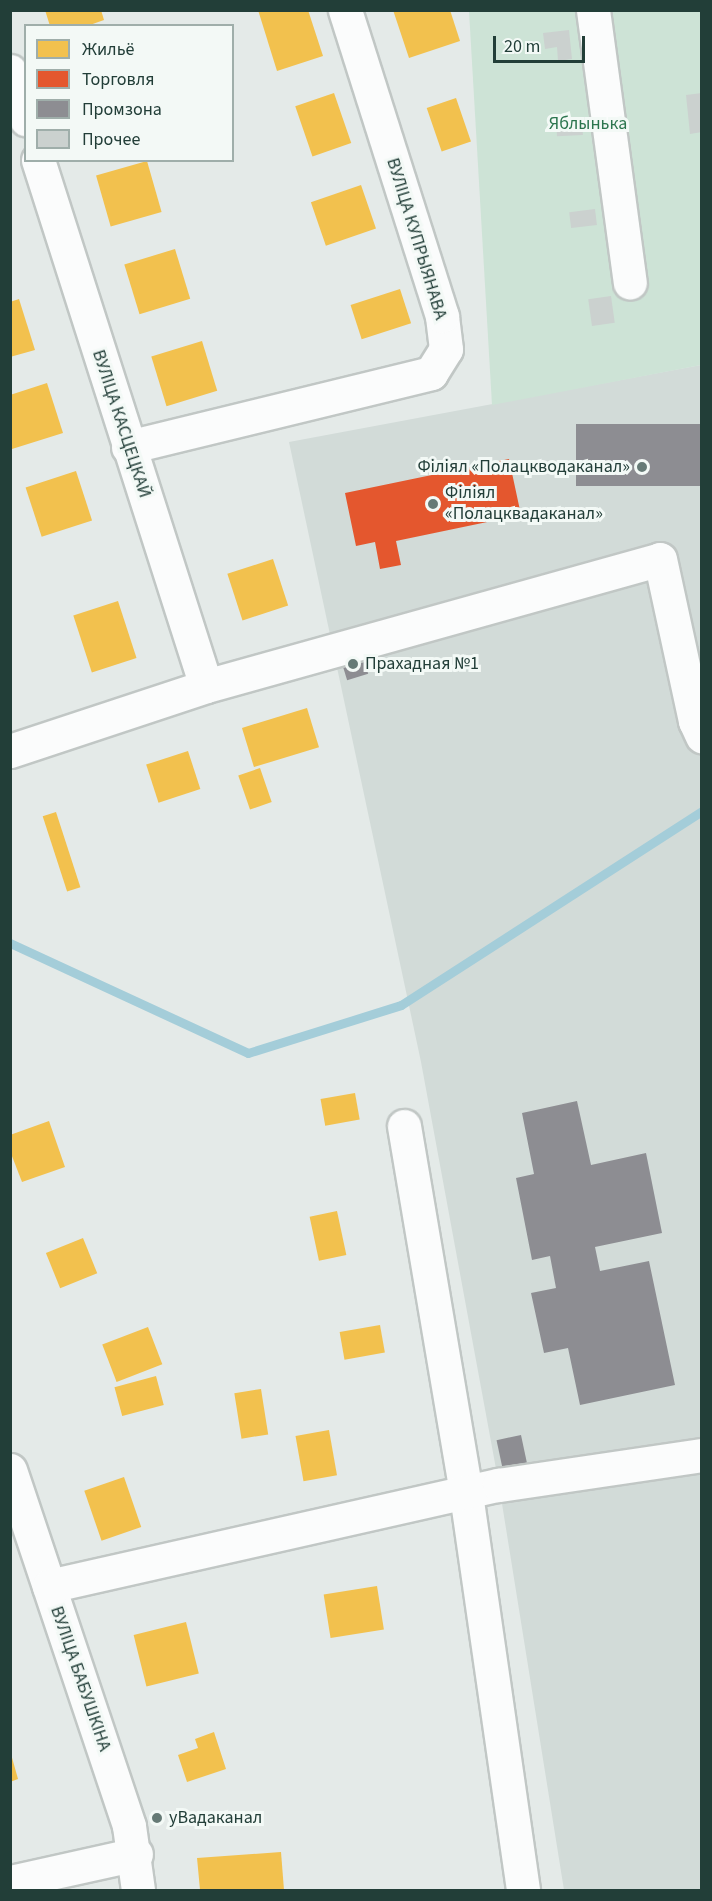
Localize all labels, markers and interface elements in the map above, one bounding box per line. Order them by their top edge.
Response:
legend [24,24,234,162]
scale bar [496,24,588,62]
text: 20 m [504,34,540,59]
text: Жильё [82,37,134,62]
text: Торговля [82,67,155,92]
text: Промзона [82,97,162,122]
park label: Яблынька [549,113,627,135]
text: Прочее [82,127,140,152]
street label: ВУЛІЦА КУПРЫЯНАВА [381,156,451,322]
street label: ВУЛІЦА КАСЦЕЦКАЙ [87,347,155,501]
place label: Філіял «Полацкводаканал» [417,456,630,478]
marker: Філіял «Полацкводаканал» [635,460,649,474]
place label: Філіял «Полацквадаканал» [445,483,603,526]
marker: Філіял «Полацквадаканал» [426,497,440,511]
place label: Прахадная №1 [365,653,479,675]
marker: Прахадная №1 [346,657,360,671]
street label: ВУЛІЦА БАБУШКІНА [45,1604,115,1754]
place label: уВадаканал [169,1807,262,1829]
marker: уВадаканал [150,1811,164,1825]

